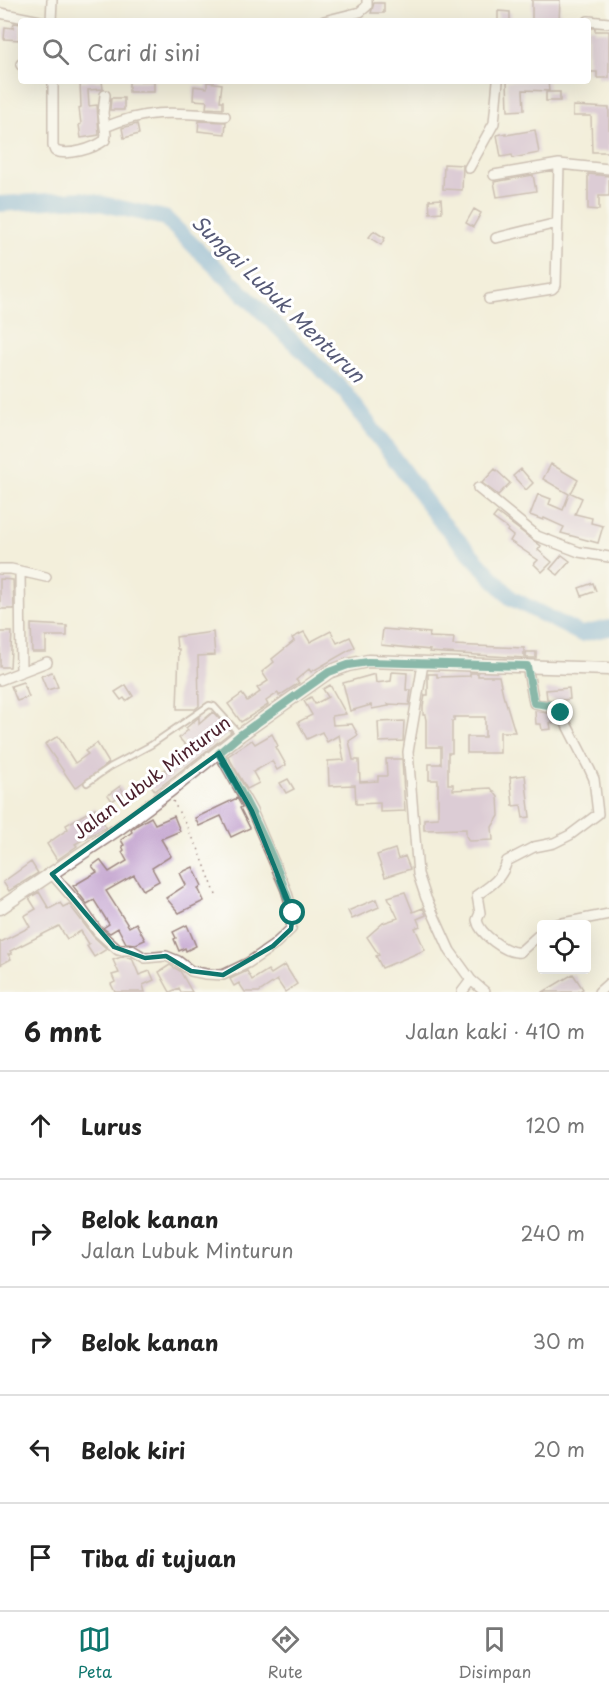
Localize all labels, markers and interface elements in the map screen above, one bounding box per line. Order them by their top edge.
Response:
search box [18,18,591,84]
icon: search [39,35,72,68]
text: Cari di sini [87,35,200,68]
water label: Sungai Lubuk Menturun [185,207,373,390]
route end [547,699,573,725]
street label: Jalan Lubuk Minturun [67,708,236,845]
route start [279,899,305,925]
map controls [537,920,591,974]
button: locate [537,920,591,974]
text: 6 mnt [24,1012,102,1051]
text: Jalan kaki · 410 m [405,1016,585,1046]
icon: ahead [24,1109,57,1142]
text: Lurus [81,1109,142,1142]
text: 120 m [526,1110,585,1140]
text: Belok kanan [81,1202,218,1235]
icon: right [24,1217,57,1250]
text: 240 m [520,1218,585,1248]
text: Jalan Lubuk Minturun [81,1235,293,1265]
icon: right [24,1325,57,1358]
text: Belok kanan [81,1325,218,1358]
text: 30 m [532,1326,585,1356]
icon: left [24,1433,57,1466]
text: Belok kiri [81,1433,185,1466]
text: 20 m [533,1434,585,1464]
icon: arrive [24,1541,57,1574]
text: Tiba di tujuan [81,1541,236,1574]
tab: Peta [78,1623,112,1683]
tab: Rute [268,1623,303,1683]
tab: Disimpan [458,1623,531,1683]

